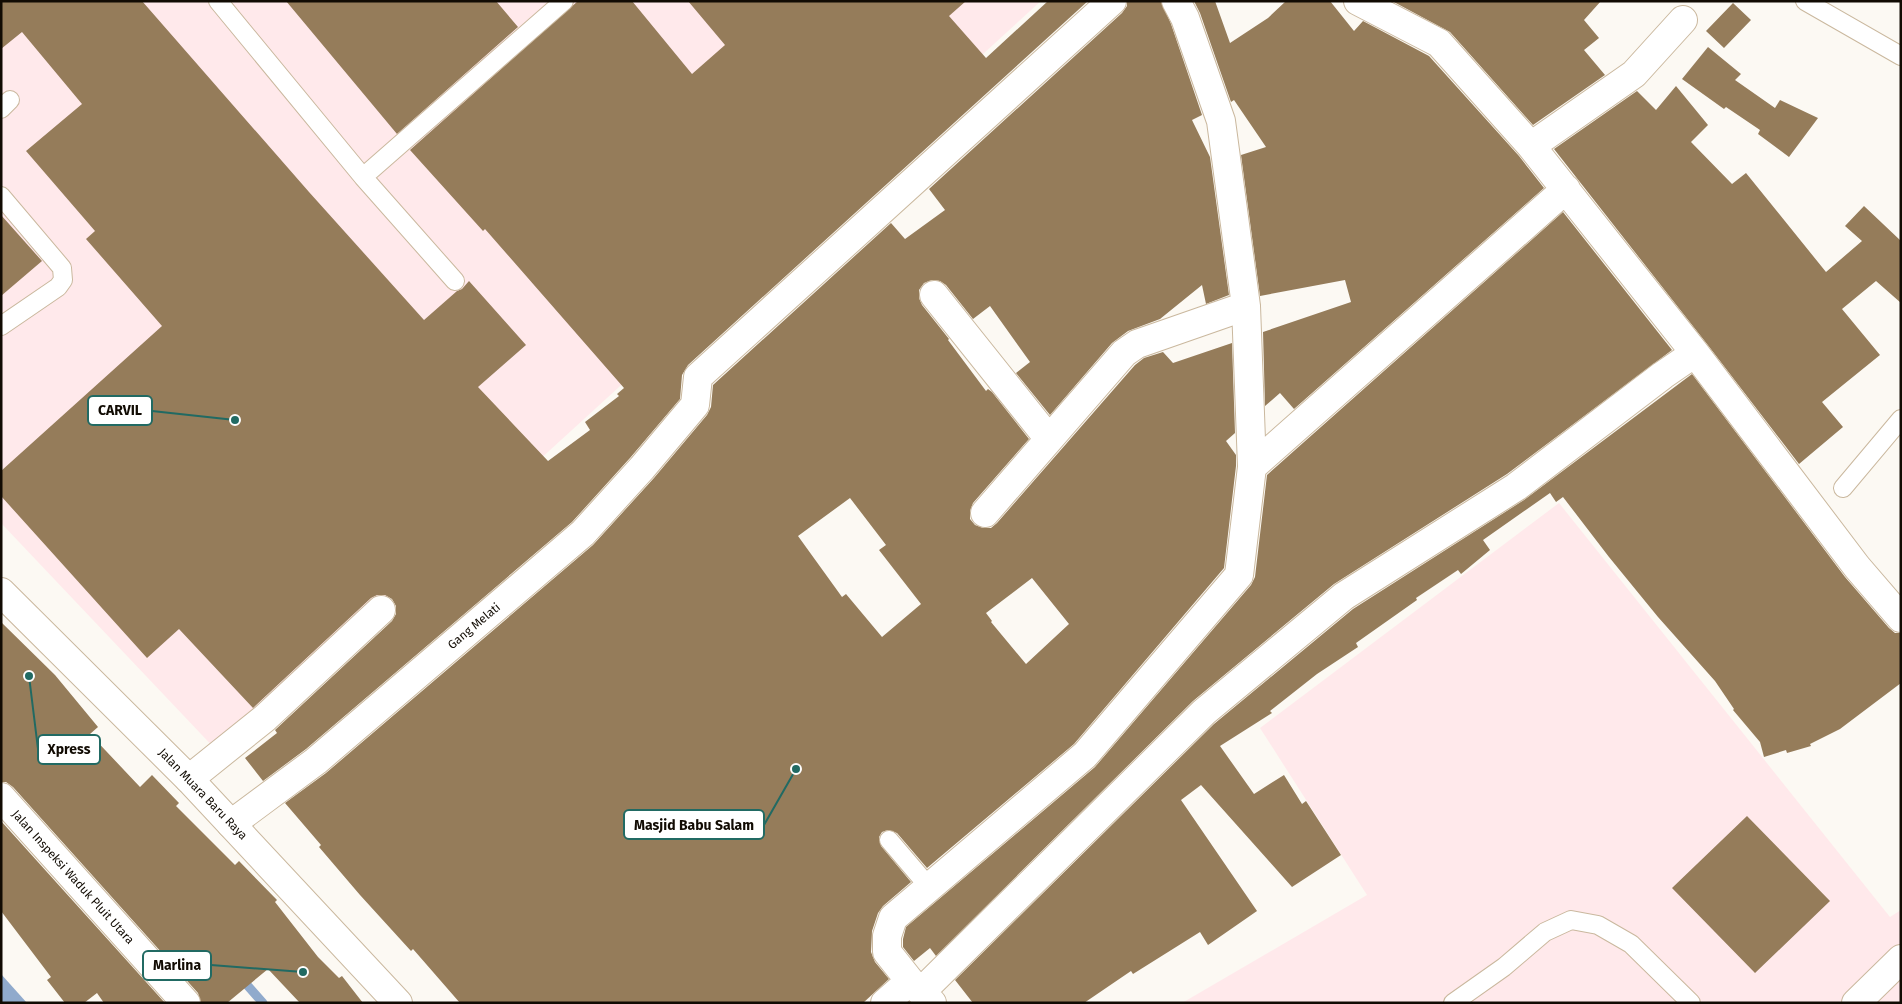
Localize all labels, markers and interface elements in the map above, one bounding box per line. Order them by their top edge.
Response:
callout: CARVIL [88,396,152,425]
text: CARVIL [98,402,142,419]
street label: Gang Melati [445,600,503,652]
callout: Xpress [38,735,100,764]
text: Xpress [47,741,91,758]
street label: Jalan Muara Baru Raya [156,745,250,843]
street label: Jalan Inspeksi Waduk Pluit Utara [9,807,137,947]
callout: Masjid Babu Salam [624,810,764,839]
text: Masjid Babu Salam [634,817,754,834]
callout: Marlina [143,951,211,980]
text: Marlina [153,957,201,974]

